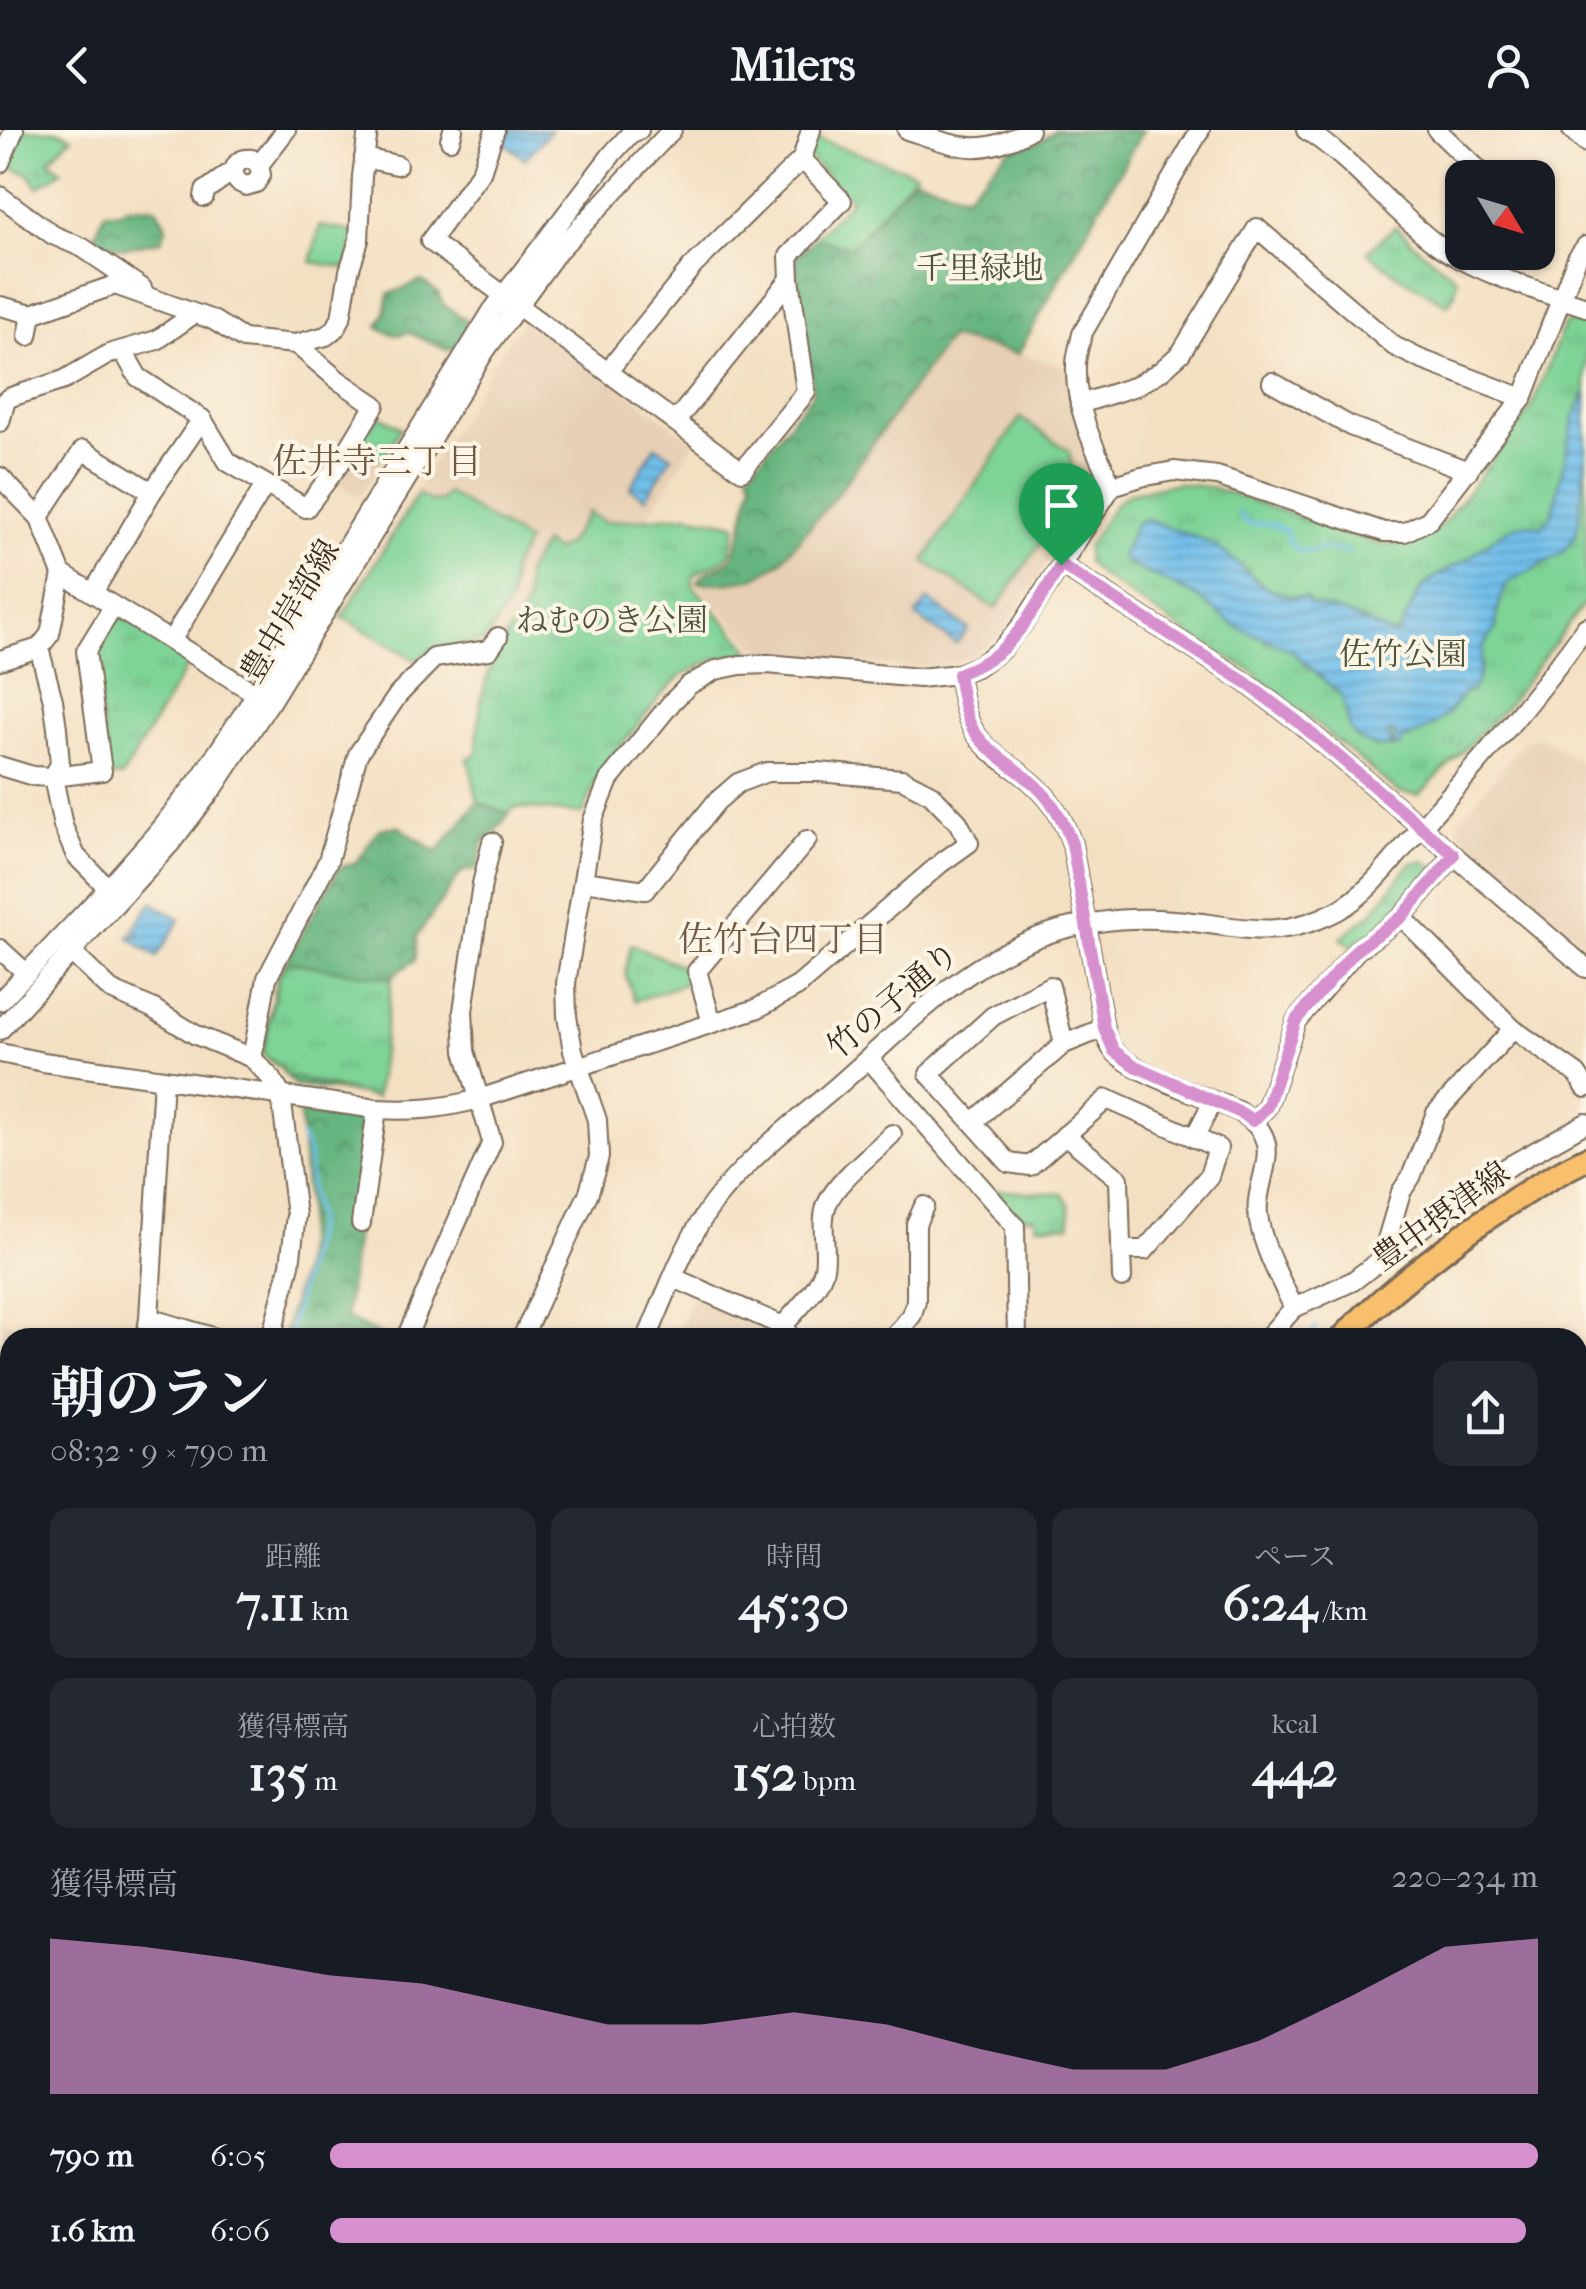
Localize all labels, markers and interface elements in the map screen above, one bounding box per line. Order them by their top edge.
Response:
icon: back [50,38,105,93]
icon: person [1481,38,1536,93]
text: Milers [731,39,855,92]
north arrow [1445,160,1555,270]
map controls [1445,160,1555,270]
park label: 千里緑地 [916,250,1044,287]
district label: 佐井寺三丁目 [272,441,482,482]
pin [1019,463,1104,566]
icon: arrive [1034,478,1089,533]
street label: 豊中岸部線 [233,533,347,689]
park label: ねむのき公園 [516,602,708,639]
park label: 佐竹公園 [1339,636,1467,673]
district label: 佐竹台四丁目 [678,919,888,960]
street label: 竹の子通り [820,934,966,1066]
street label: 豊中摂津線 [1365,1154,1517,1278]
button: share [1433,1361,1538,1466]
text: 朝のラン [50,1362,270,1426]
text: 08:32 · 9 × 790 m [50,1432,267,1469]
text: 距離 [265,1540,321,1573]
text: 時間 [766,1540,822,1573]
text: ペース [1254,1540,1336,1573]
text: 7.11 [237,1574,305,1633]
text: 45:30 [739,1574,849,1633]
text: 6:24 [1223,1574,1317,1633]
text: km [305,1594,349,1627]
text: /km [1317,1594,1367,1627]
text: kcal [1271,1707,1319,1740]
text: 獲得標高 [237,1710,349,1743]
text: 心拍数 [752,1710,836,1743]
text: 442 [1252,1740,1338,1799]
text: 135 [248,1744,308,1803]
text: 152 [732,1744,797,1803]
text: m [308,1764,338,1797]
text: bpm [797,1764,856,1797]
text: 220–234 m [1392,1858,1538,1895]
text: 獲得標高 [50,1866,178,1903]
text: 790 m [50,2137,133,2174]
text: 6:05 [210,2137,267,2174]
text: 1.6 km [50,2212,135,2249]
text: 6:06 [210,2212,270,2249]

